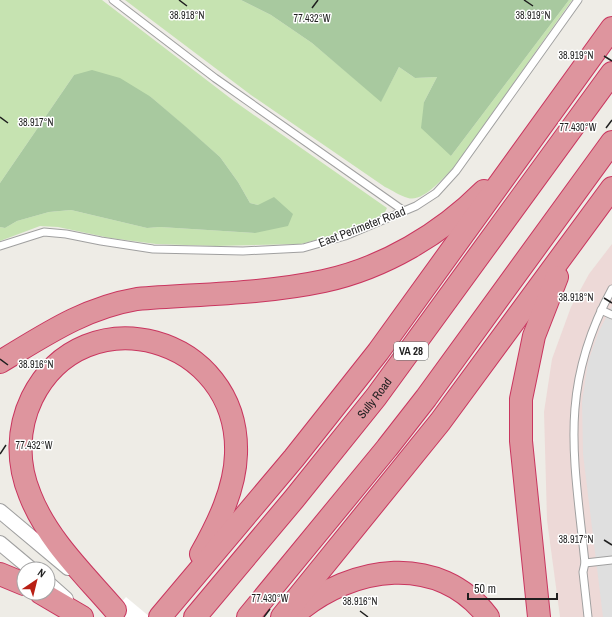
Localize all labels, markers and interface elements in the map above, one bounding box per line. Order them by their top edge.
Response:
text: 38.918°N [170,9,205,22]
text: 38.919°N [516,9,551,22]
text: 77.432°W [294,12,331,25]
text: 38.919°N [559,49,594,62]
text: 38.917°N [19,116,54,129]
text: 77.430°W [560,121,597,134]
street label: East Perimeter Road [316,203,408,251]
text: 38.918°N [559,291,594,304]
road number: VA 28 [394,342,428,360]
text: 38.916°N [19,358,54,371]
street label: Sully Road [354,375,395,422]
text: 77.432°W [16,439,53,452]
text: 38.917°N [559,533,594,546]
north arrow [16,561,56,601]
text: N [35,565,48,580]
scale bar [468,575,557,601]
text: 50 m [474,581,496,597]
text: 77.430°W [252,592,289,605]
text: 38.916°N [343,595,378,608]

